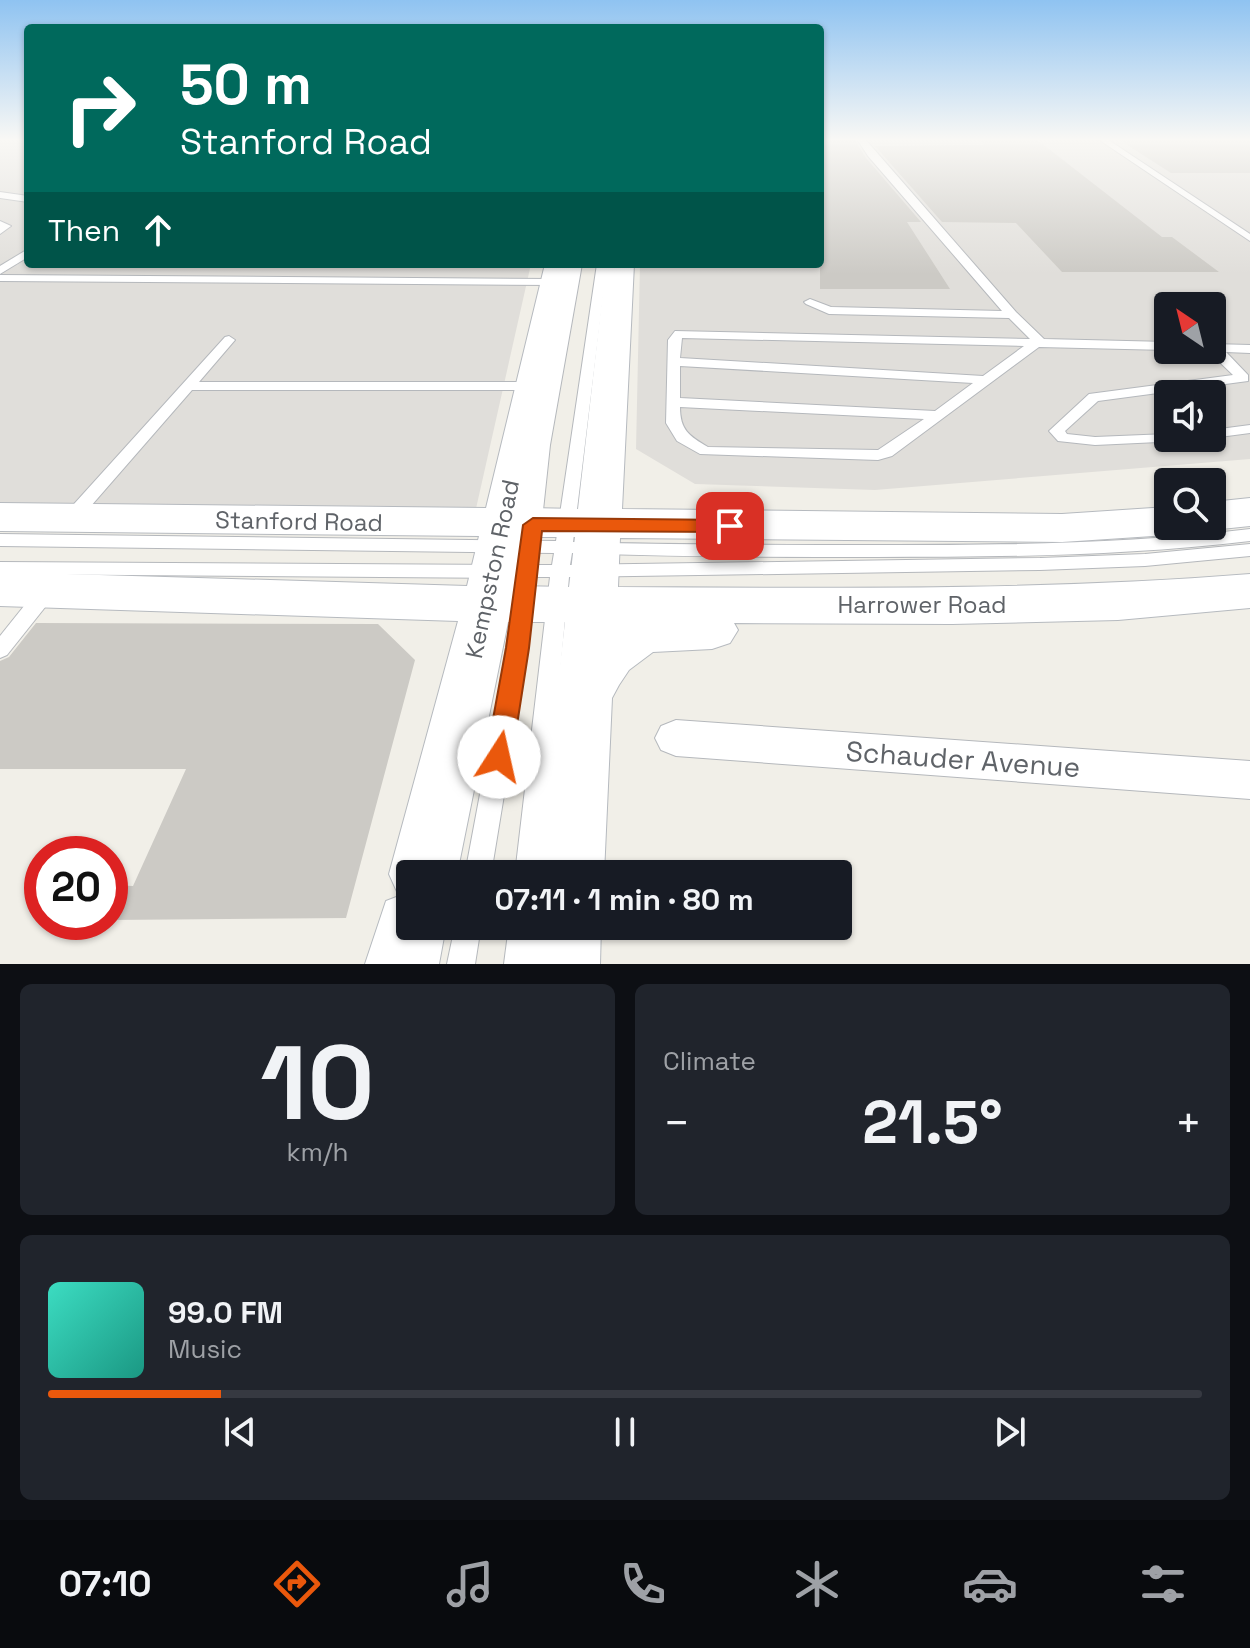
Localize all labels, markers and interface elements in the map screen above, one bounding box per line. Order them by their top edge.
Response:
text: 50 m [180,49,312,120]
icon: right [48,56,152,160]
text: Stanford Road [180,119,432,165]
icon: ahead [136,208,180,252]
text: Then [48,211,120,250]
north arrow [1154,292,1226,364]
map controls [1154,292,1226,540]
button: sound [1154,380,1226,452]
button: search [1154,468,1226,540]
street label: Kempston Road [458,477,526,661]
pin [696,492,764,560]
street label: Stanford Road [215,504,383,538]
icon: arrive [708,504,752,548]
street label: Harrower Road [837,589,1007,620]
position arrow [457,715,541,799]
street label: Schauder Avenue [845,733,1081,785]
speed limit sign: 20 [24,836,128,940]
text: 07:11 · 1 min · 80 m [494,880,754,919]
text: 10 [260,1017,375,1149]
text: Climate [663,1044,756,1078]
text: 21.5° [862,1084,1003,1161]
text: − [663,1095,690,1151]
text: + [1175,1095,1202,1151]
text: km/h [287,1135,348,1169]
text: 99.0 FM [168,1293,283,1332]
text: Music [168,1332,242,1366]
icon: previous [218,1410,262,1454]
icon: pause [603,1410,647,1454]
icon: next [988,1410,1032,1454]
icon: directions [269,1556,325,1612]
icon: music [442,1556,498,1612]
icon: phone [615,1556,671,1612]
icon: climate [789,1556,845,1612]
icon: car [962,1556,1018,1612]
icon: filters [1135,1556,1191,1612]
text: 07:10 [59,1561,152,1607]

